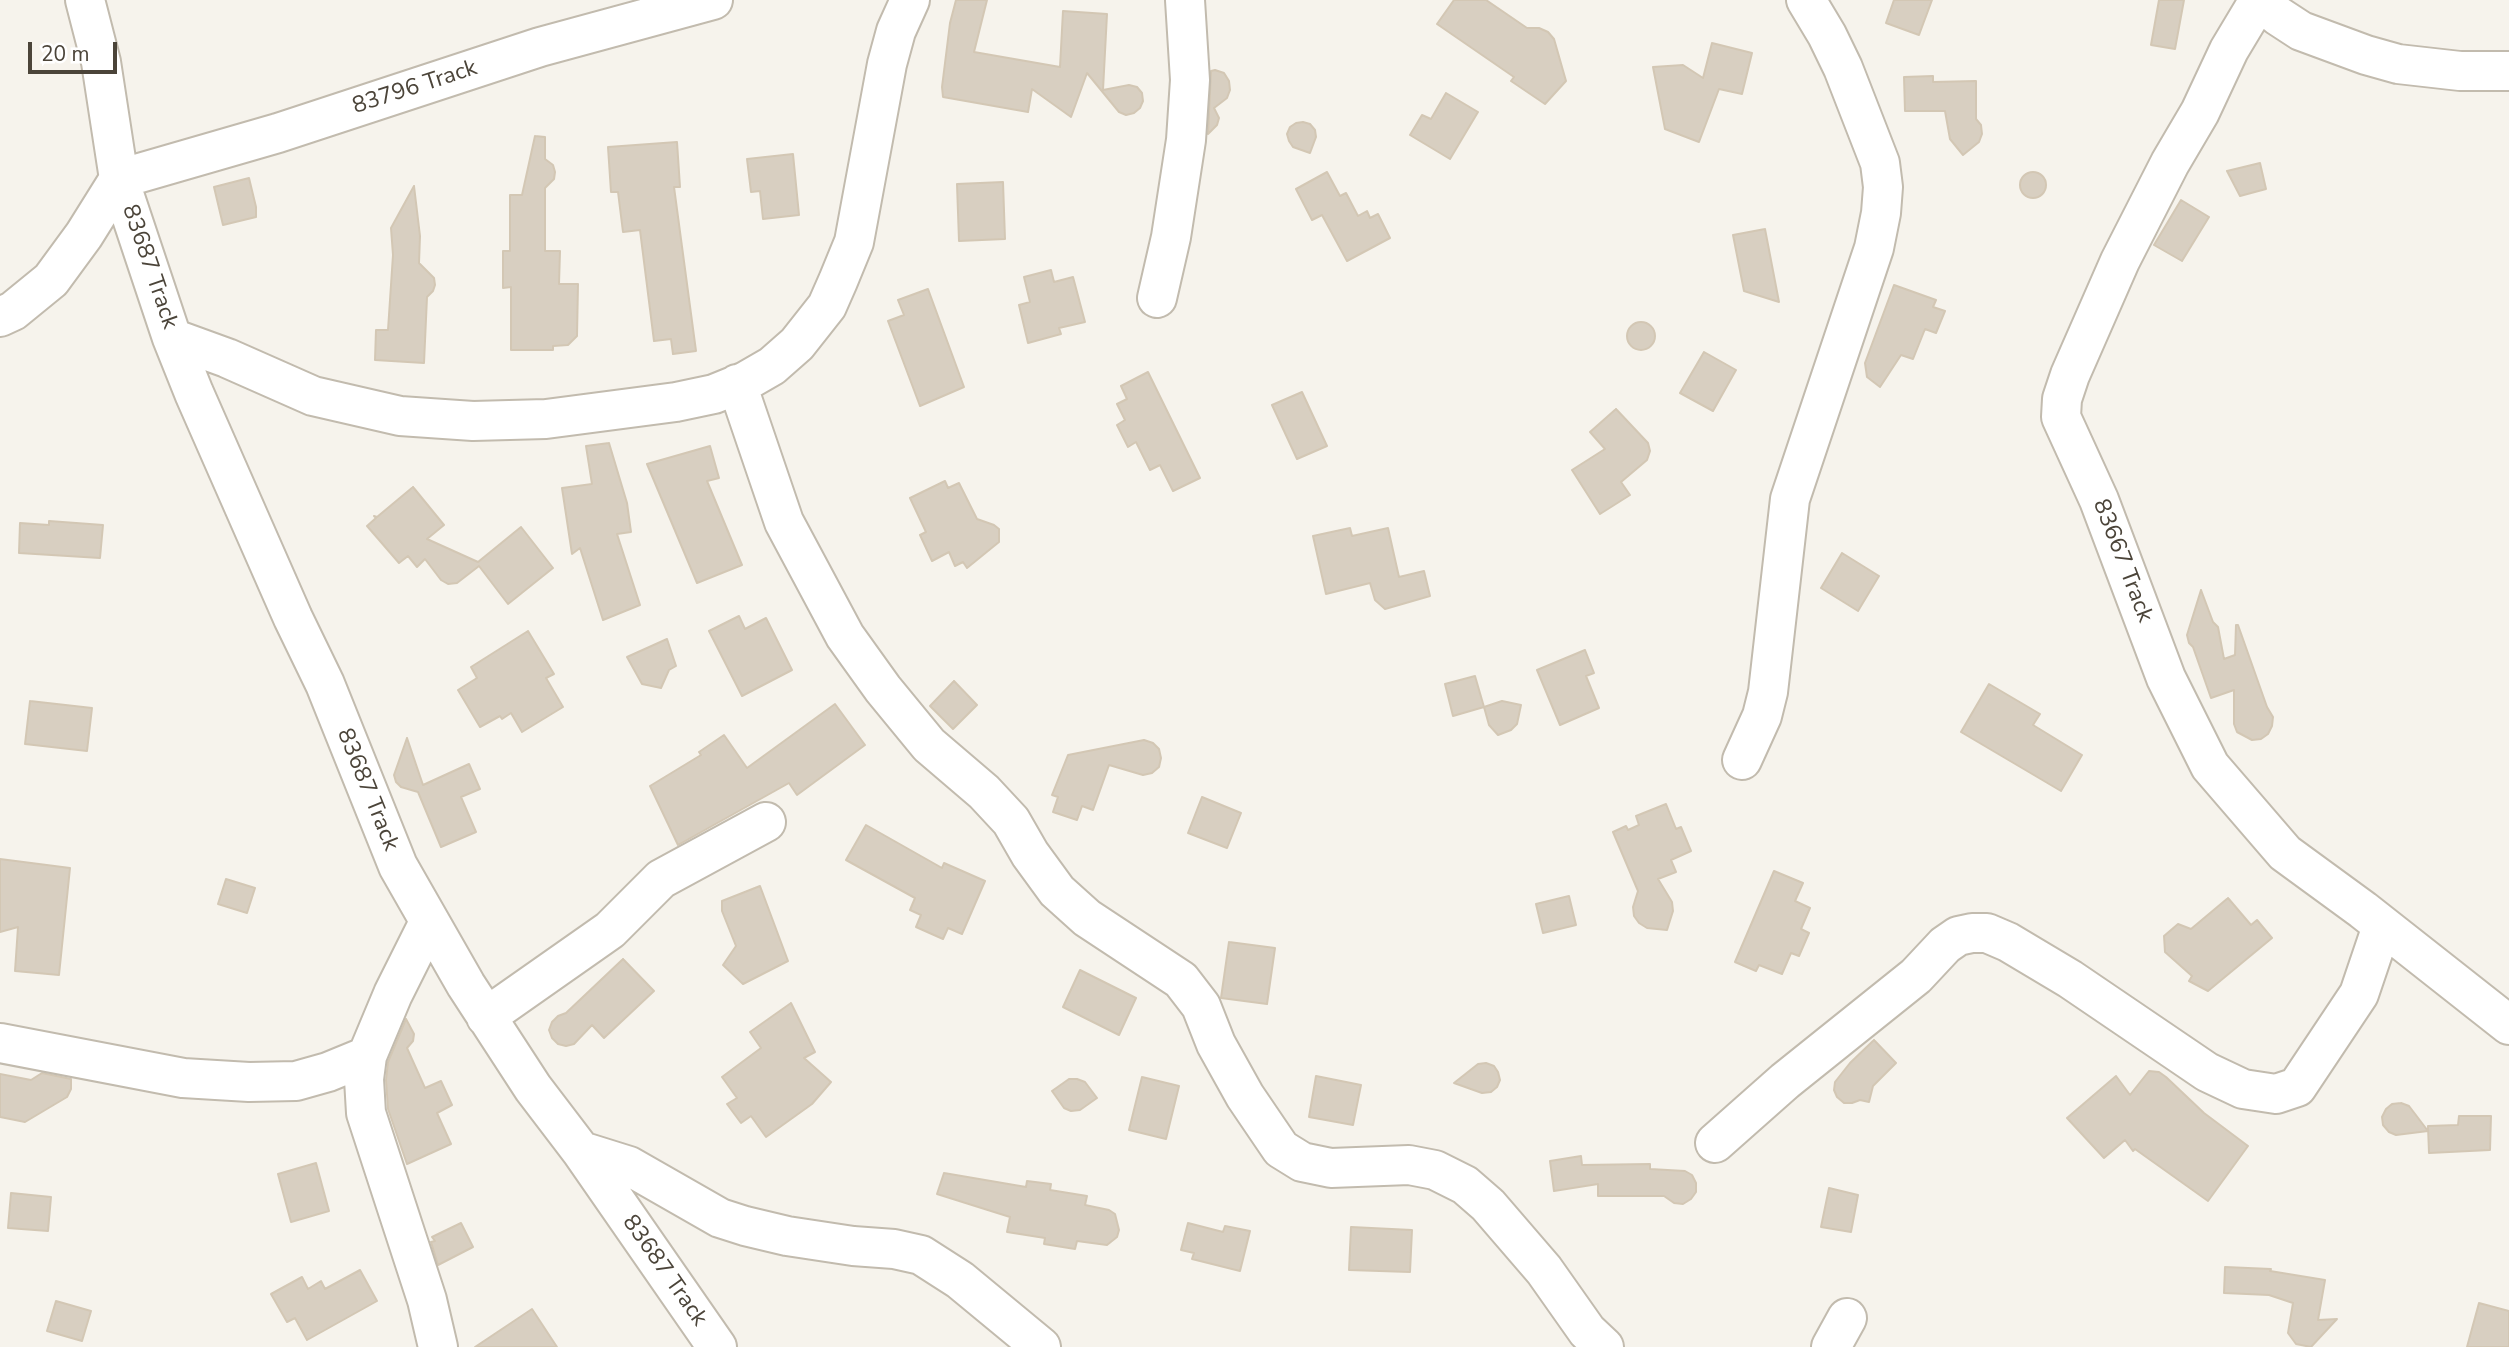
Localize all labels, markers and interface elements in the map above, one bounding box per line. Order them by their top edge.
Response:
scale bar [32,28,121,72]
text: 20 m [41,40,90,68]
street label: 83796 Track [349,55,481,121]
street label: 83687 Track [115,201,183,333]
street label: 83667 Track [2086,496,2158,626]
street label: 83687 Track [330,725,404,855]
street label: 83687 Track [616,1210,712,1332]

